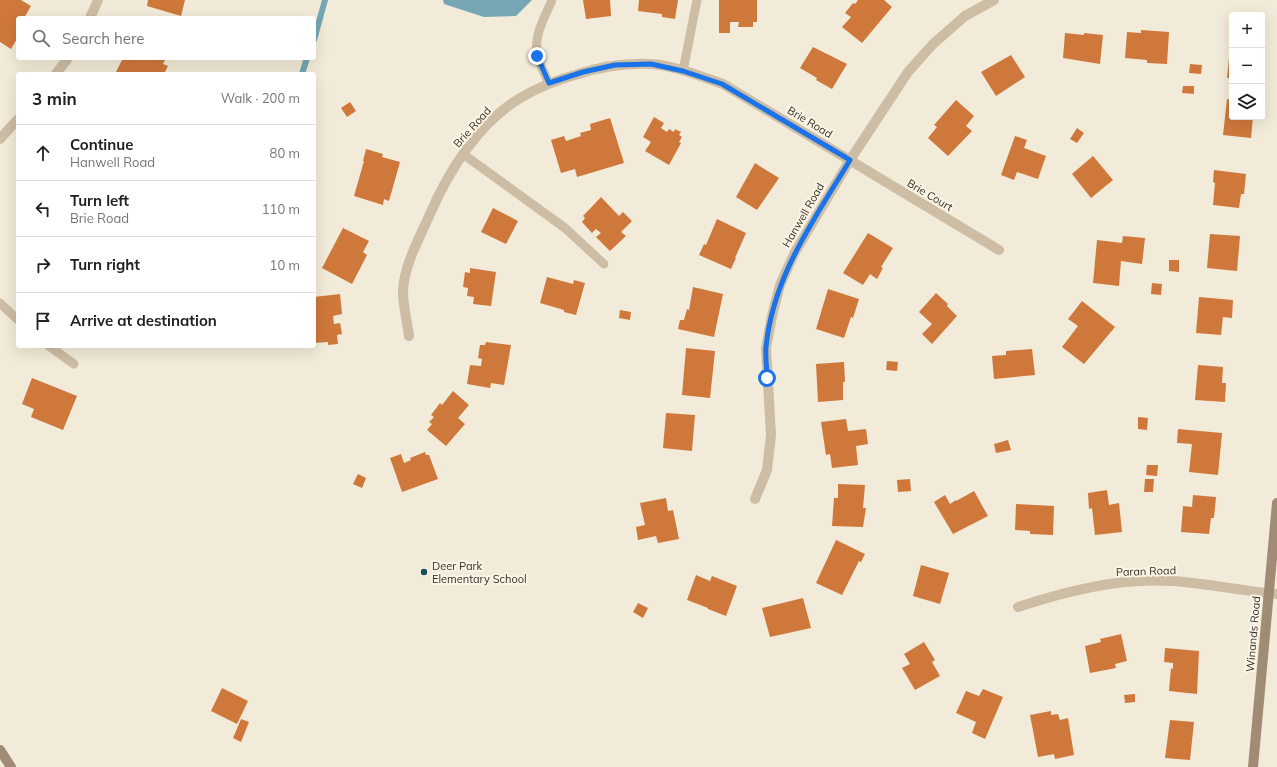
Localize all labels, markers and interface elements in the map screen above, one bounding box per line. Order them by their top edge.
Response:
map controls [1229,12,1265,120]
button: + [1229,12,1265,48]
search box [16,16,316,60]
icon: search [30,27,52,49]
text: Search here [62,29,144,48]
route end [528,47,546,65]
button: − [1229,48,1265,84]
button: layers [1229,84,1265,120]
text: 3 min [32,88,77,109]
text: Walk · 200 m [221,90,300,106]
street label: Brie Road [785,103,835,141]
street label: Brie Road [450,104,494,150]
text: Continue [70,135,133,154]
icon: ahead [32,142,54,164]
text: 80 m [270,145,300,161]
text: Hanwell Road [70,154,155,170]
street label: Brie Court [905,176,956,214]
street label: Hanwell Road [779,180,827,250]
text: Turn left [70,191,129,210]
icon: left [32,198,54,220]
text: 110 m [262,201,300,217]
text: Brie Road [70,210,129,226]
icon: right [32,254,54,276]
text: Turn right [70,255,140,274]
text: 10 m [270,257,300,273]
icon: arrive [32,310,54,332]
text: Arrive at destination [70,311,217,330]
route start [758,369,776,387]
place label: Deer Park Elementary School [432,559,527,586]
street label: Paran Road [1116,563,1176,579]
marker: Deer Park Elementary School [419,567,429,577]
street label: Winands Road [1243,595,1263,673]

